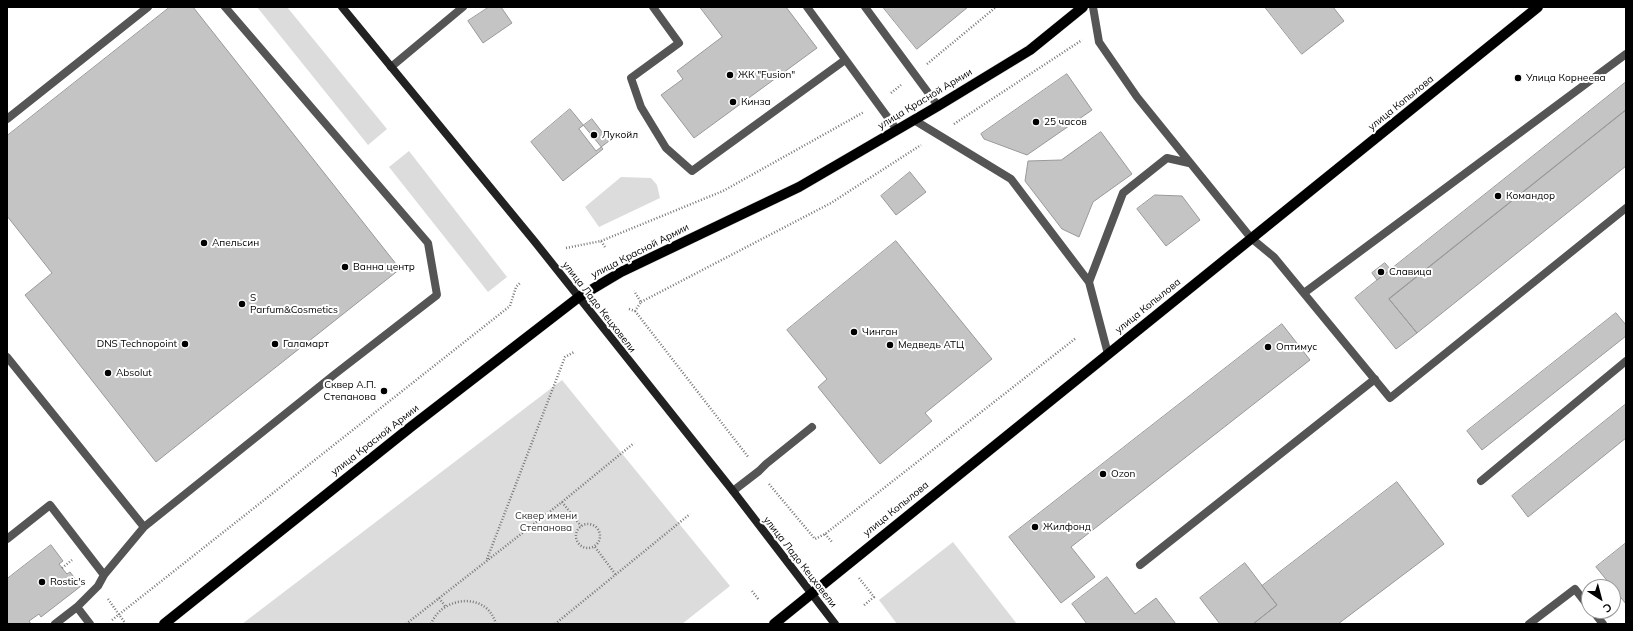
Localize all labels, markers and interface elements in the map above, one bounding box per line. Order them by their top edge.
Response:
street label: улица Красной Армии [876,66,974,132]
place label: ЖК "Fusion" [738,69,795,81]
marker: ЖК "Fusion" [725,70,735,80]
place label: Улица Корнеева [1526,72,1606,84]
street label: улица Копылова [1366,73,1436,133]
marker: Улица Корнеева [1513,73,1523,83]
place label: Кинза [741,96,771,108]
marker: Кинза [728,97,738,107]
place label: 25 часов [1044,116,1087,128]
marker: 25 часов [1031,117,1041,127]
place label: Лукойл [602,129,638,141]
marker: Лукойл [589,130,599,140]
place label: Командор [1506,190,1555,202]
marker: Командор [1493,191,1503,201]
street label: улица Красной Армии [589,221,691,281]
place label: Апельсин [212,237,259,249]
marker: Апельсин [199,238,209,248]
street label: улица Ладо Кецховели [560,259,638,355]
place label: Ванна центр [353,261,415,273]
marker: Ванна центр [340,262,350,272]
place label: Славица [1389,266,1432,278]
marker: Славица [1376,267,1386,277]
street label: улица Копылова [1113,276,1183,336]
place label: S Parfum&Cosmetics [250,292,338,316]
marker: S Parfum&Cosmetics [237,299,247,309]
place label: Чинган [862,326,897,338]
marker: Чинган [849,327,859,337]
place label: DNS Technopoint [97,338,177,350]
place label: Галамарт [283,338,329,350]
marker: DNS Technopoint [180,339,190,349]
marker: Галамарт [270,339,280,349]
place label: Медведь АТЦ [898,339,964,351]
marker: Медведь АТЦ [885,340,895,350]
place label: Оптимус [1276,341,1317,353]
marker: Оптимус [1263,342,1273,352]
place label: Absolut [116,367,152,379]
marker: Absolut [103,368,113,378]
place label: Сквер А.П. Степанова [324,379,376,402]
marker: Сквер А.П. Степанова [379,386,389,396]
street label: улица Красной Армии [329,402,421,478]
place label: Ozon [1111,468,1135,480]
marker: Ozon [1098,469,1108,479]
street label: улица Копылова [861,479,931,539]
park label: Сквер имени Степанова [515,510,577,534]
street label: улица Ладо Кецховели [761,514,839,610]
place label: Жилфонд [1043,521,1091,533]
marker: Жилфонд [1030,522,1040,532]
place label: Rostic's [50,576,85,588]
marker: Rostic's [37,577,47,587]
north arrow [1581,579,1621,619]
text: С [1600,600,1615,616]

